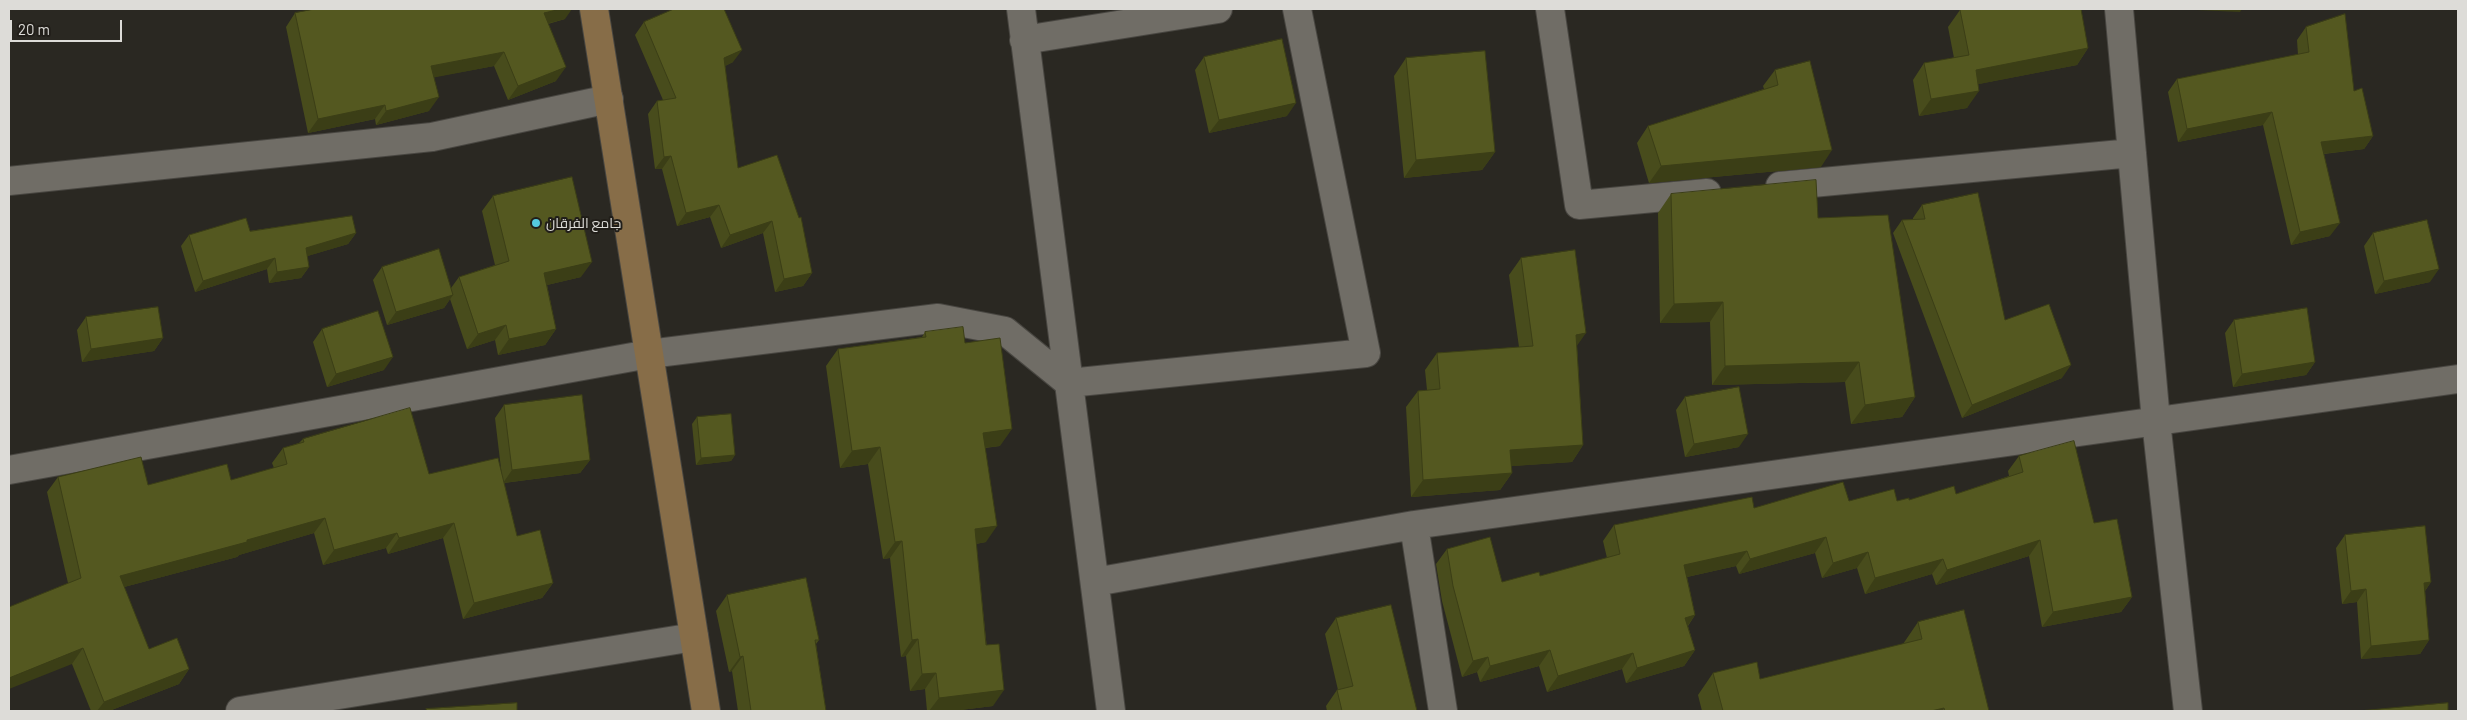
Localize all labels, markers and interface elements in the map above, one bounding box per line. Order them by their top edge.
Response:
scale bar [12,10,125,42]
text: 20 m [18,20,50,38]
place label: جامع الفرقان [546,215,621,231]
marker: جامع الفرقان [530,217,542,229]

